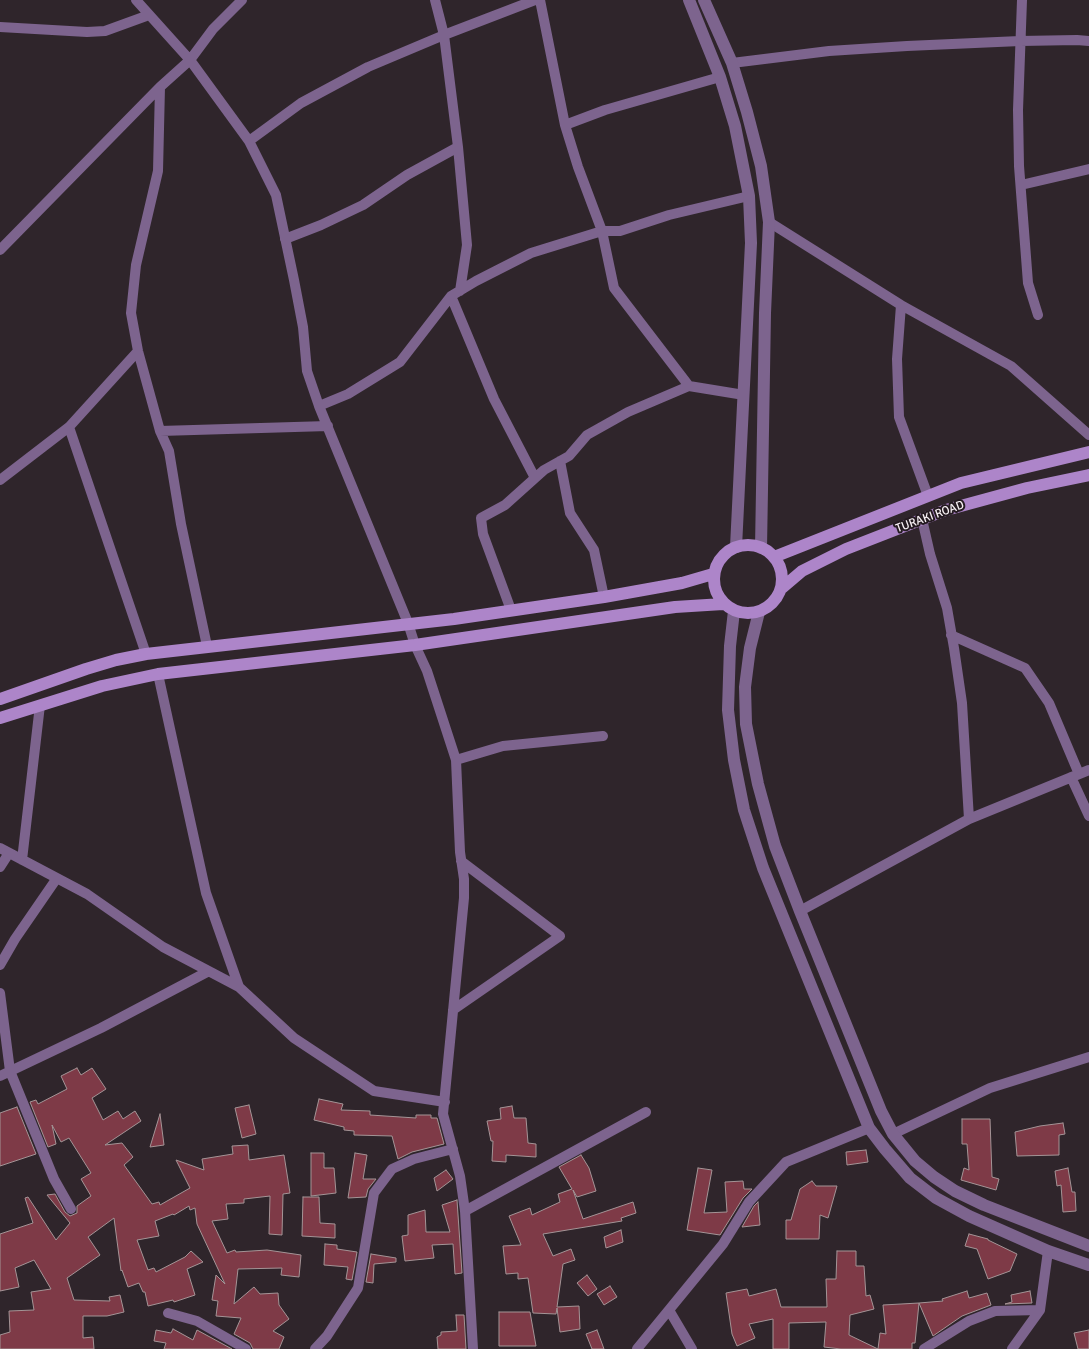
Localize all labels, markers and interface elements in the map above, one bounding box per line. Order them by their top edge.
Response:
street label: TURAKI ROAD [894,498,966,536]

